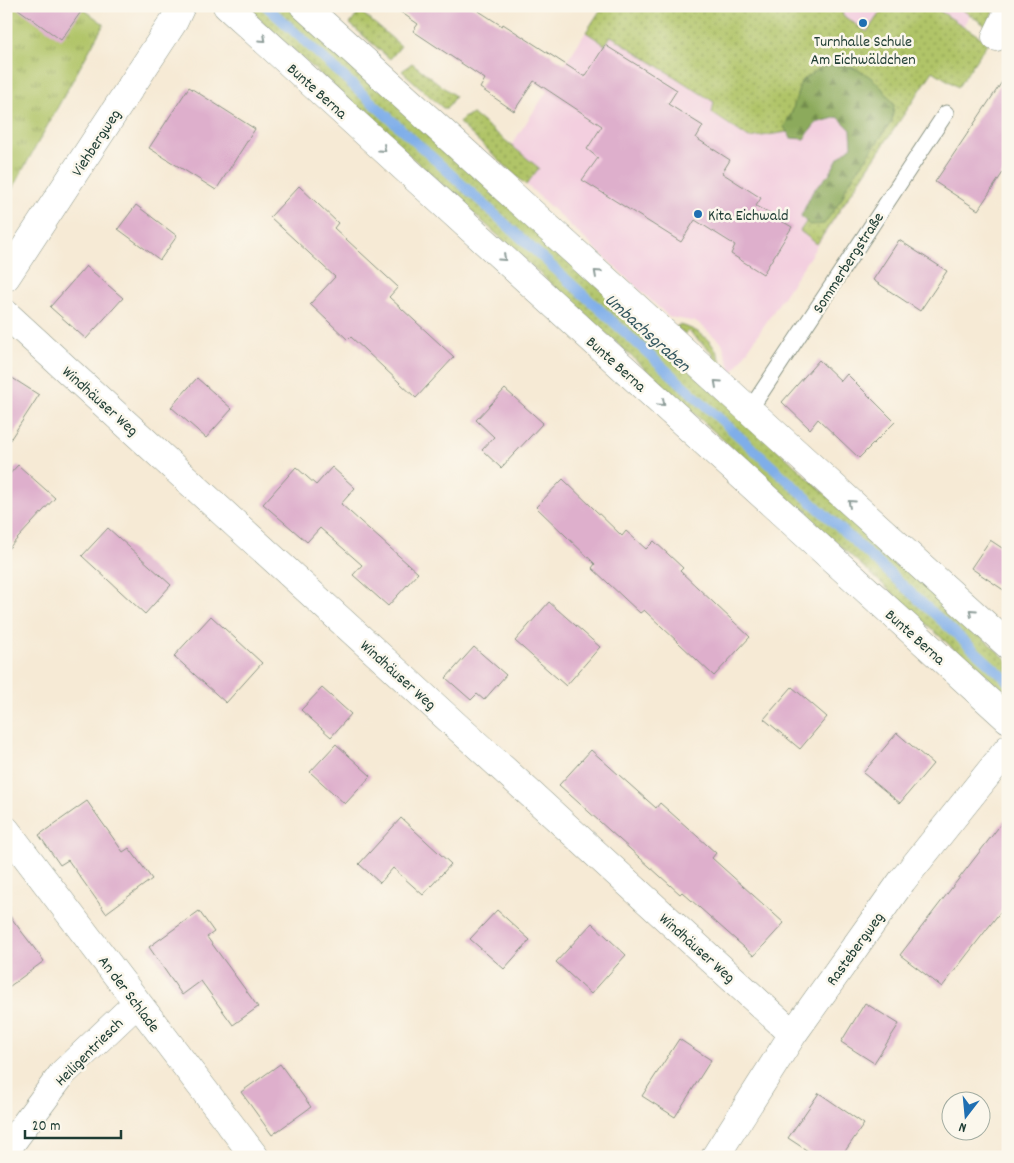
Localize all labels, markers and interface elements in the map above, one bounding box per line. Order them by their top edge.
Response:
marker: Turnhalle Schule Am Eichwäldchen [857,17,869,29]
place label: Turnhalle Schule Am Eichwäldchen [810,31,916,72]
one-way arrow [257,33,266,42]
street label: Bunte Berna [281,59,352,125]
street label: Viehbergweg [67,105,128,182]
one-way arrow [377,143,386,152]
place label: Kita Eichwald [708,205,788,228]
marker: Kita Eichwald [692,208,704,220]
street label: Sommerbergstraße [808,208,891,319]
one-way arrow [497,252,506,261]
one-way arrow [594,270,603,279]
water label: Umbachsgraben [598,289,695,380]
street label: Bunte Berna [580,332,651,398]
street label: Windhäuser Weg [56,361,143,442]
one-way arrow [714,379,723,388]
one-way arrow [656,397,665,406]
one-way arrow [847,500,856,509]
street label: Bunte Berna [879,605,950,671]
one-way arrow [968,609,977,618]
street label: Windhäuser Weg [354,635,441,716]
street label: Windhäuser Weg [653,908,740,989]
street label: Rastebergweg [821,908,891,991]
street label: An der Schlade [92,951,164,1038]
street label: Heiligentriesch [50,1013,129,1092]
north arrow [942,1090,992,1140]
scale bar [25,1108,121,1140]
text: 20 m [32,1116,60,1138]
text: N [957,1116,969,1137]

